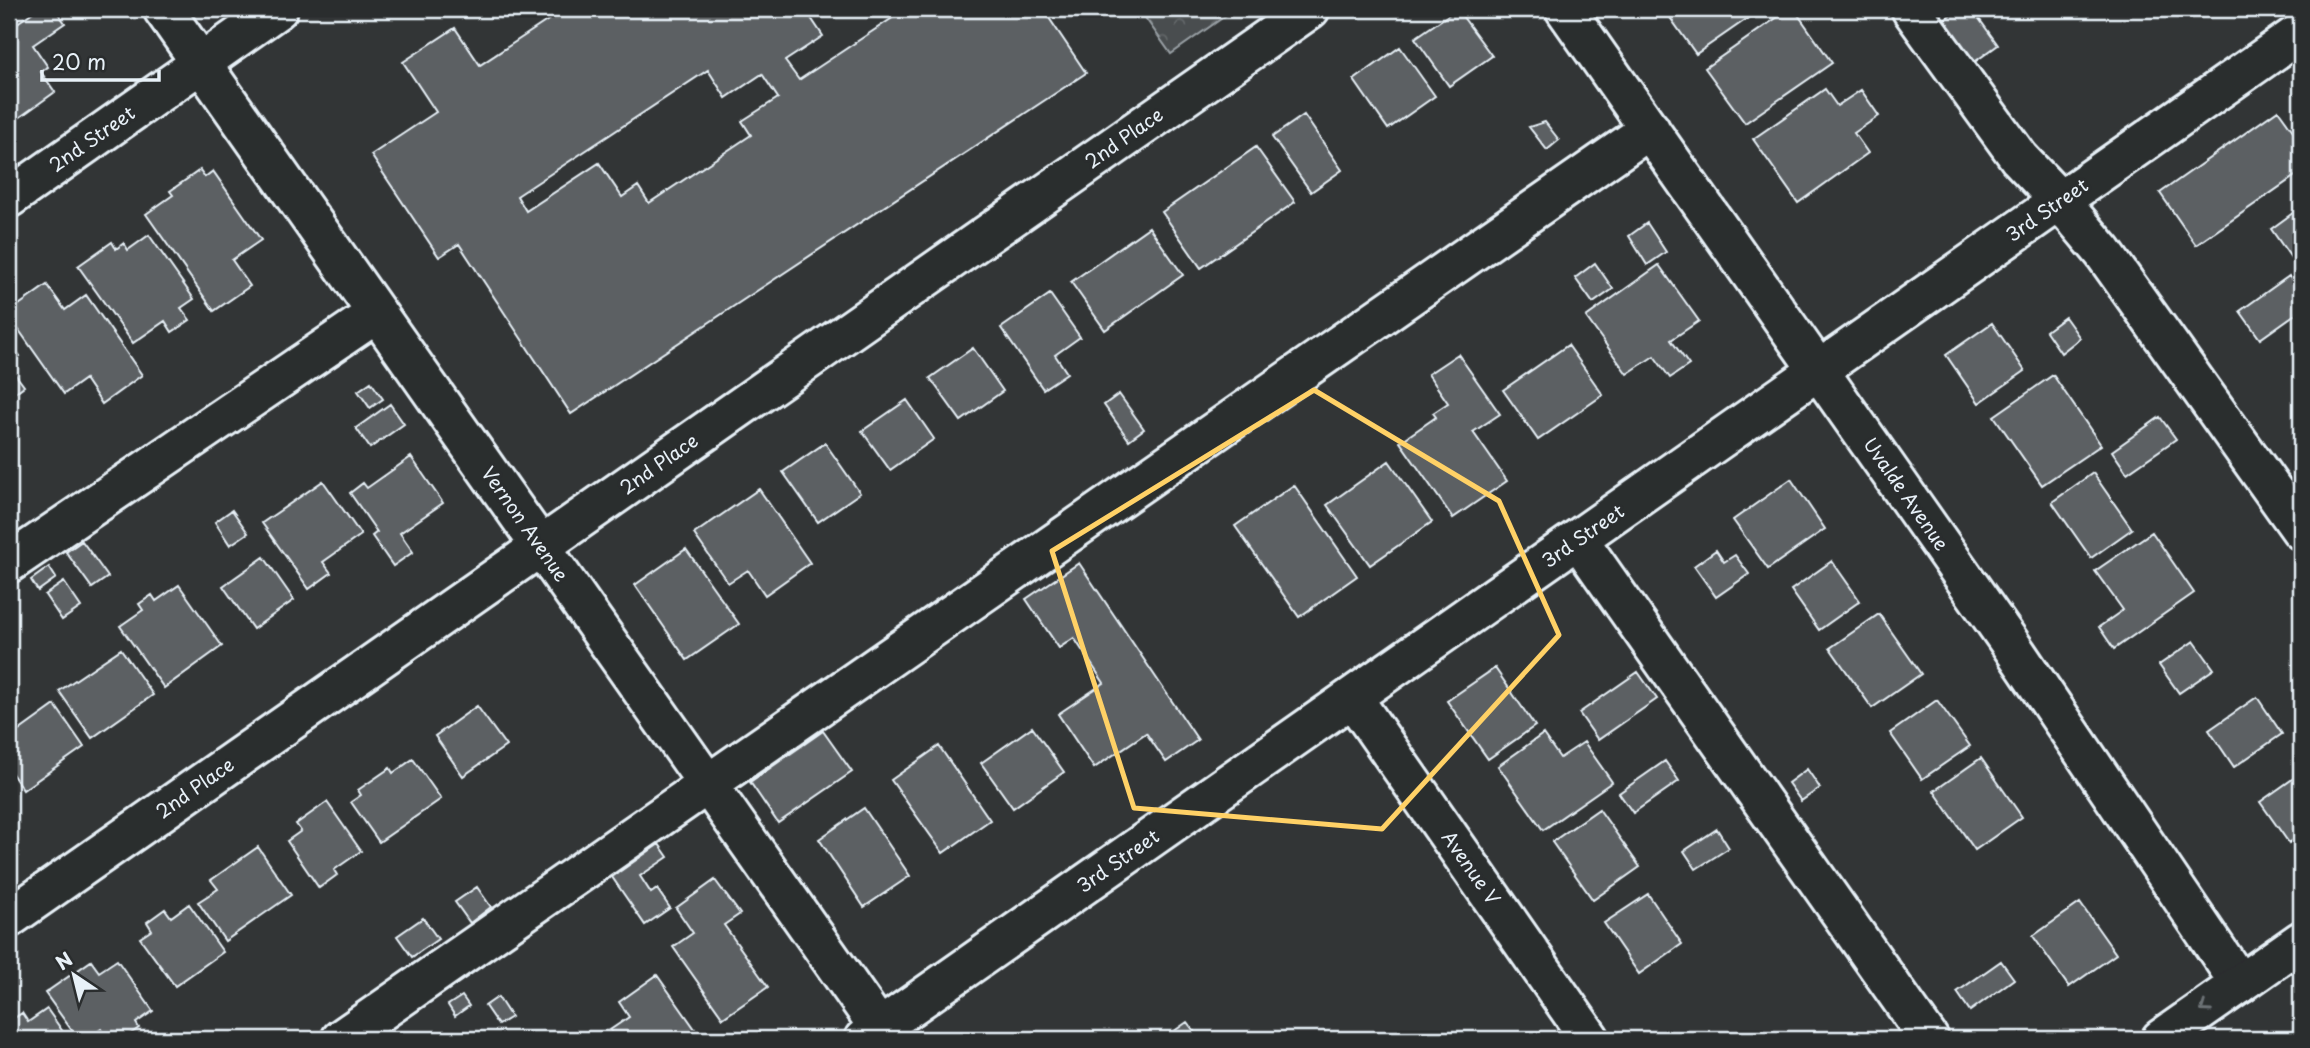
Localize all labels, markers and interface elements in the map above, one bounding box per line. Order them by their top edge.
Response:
scale bar [42,38,159,82]
text: 20 m [52,45,106,77]
street label: 2nd Street [43,98,140,178]
street label: 2nd Place [1079,100,1168,174]
street label: 3rd Street [2000,170,2093,248]
street label: 2nd Place [614,426,703,500]
street label: Uvalde Avenue [1857,431,1956,556]
street label: Vernon Avenue [476,460,576,587]
street label: 3rd Street [1536,496,1629,574]
street label: 2nd Place [150,750,239,824]
street label: 3rd Street [1071,821,1164,899]
street label: Avenue V [1436,825,1508,910]
north arrow [38,940,108,1010]
text: N [49,944,78,976]
one-way arrow [2200,1000,2213,1012]

